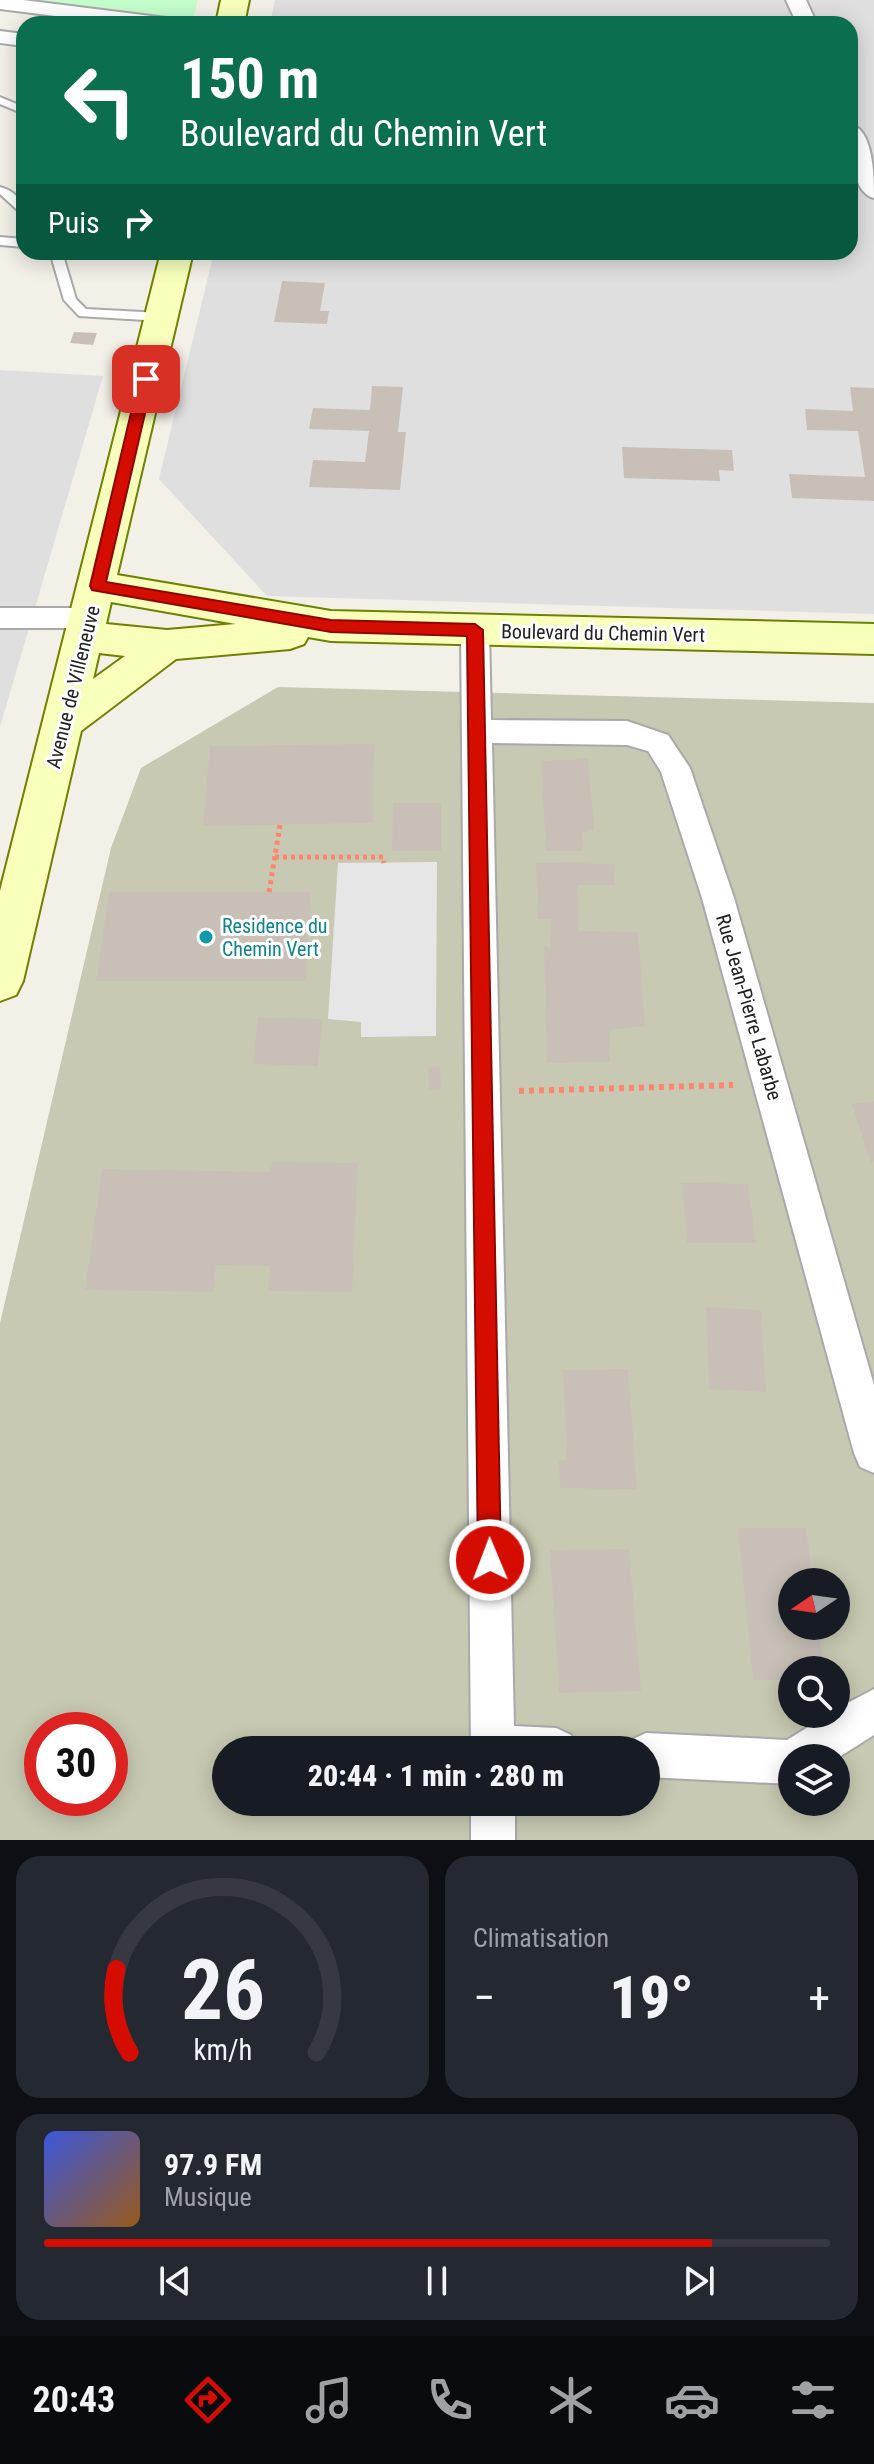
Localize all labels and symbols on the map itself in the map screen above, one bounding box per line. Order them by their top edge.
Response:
pin [112,345,180,413]
street label: Avenue de Villeneuve [41,603,105,771]
street label: Boulevard du Chemin Vert [501,619,705,647]
street label: Rue Jean-Pierre Labarbe [711,911,787,1103]
place label: Residence du Chemin Vert [222,914,327,961]
marker: Residence du Chemin Vert [197,928,215,946]
position arrow [448,1518,532,1602]
north arrow [778,1568,850,1640]
speed limit sign: 30 [24,1712,128,1816]

